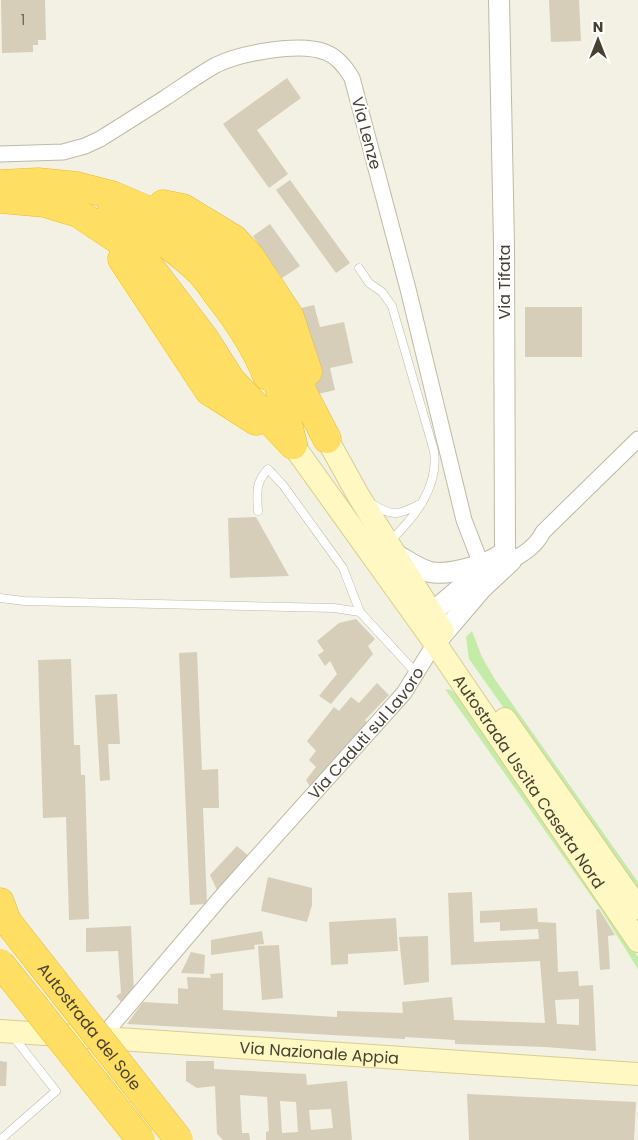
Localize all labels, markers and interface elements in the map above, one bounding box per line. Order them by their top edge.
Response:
house number: 1 [21,10,25,30]
north arrow [573,15,623,65]
text: N [593,17,603,37]
street label: Via Lenze [346,94,387,172]
street label: Via Tifata [493,244,516,320]
street label: Via Caduti sul Lavoro [303,663,429,805]
street label: Autostrada Uscita Caserta Nord [448,670,610,893]
street label: Autostrada del Sole [32,958,147,1095]
street label: Via Nazionale Appia [239,1036,400,1070]

